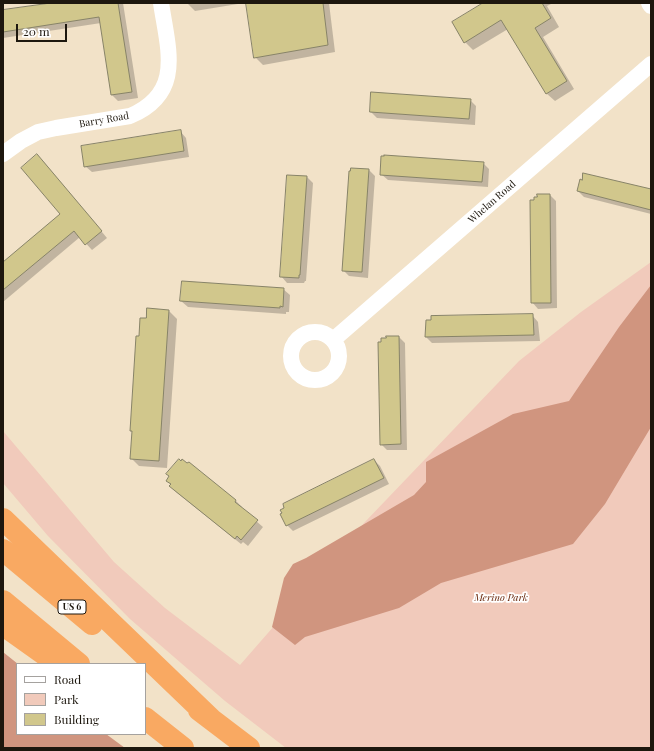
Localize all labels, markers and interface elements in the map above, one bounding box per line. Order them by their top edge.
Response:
scale bar [18,16,69,42]
text: 20 m [23,23,50,39]
street label: Barry Road [78,110,130,130]
street label: Whelan Road [466,178,518,226]
park label: Merino Park [474,592,528,604]
road number: US 6 [58,600,86,614]
legend [16,663,146,735]
text: Road [54,671,81,687]
text: Park [54,691,79,707]
text: Building [54,711,99,727]

